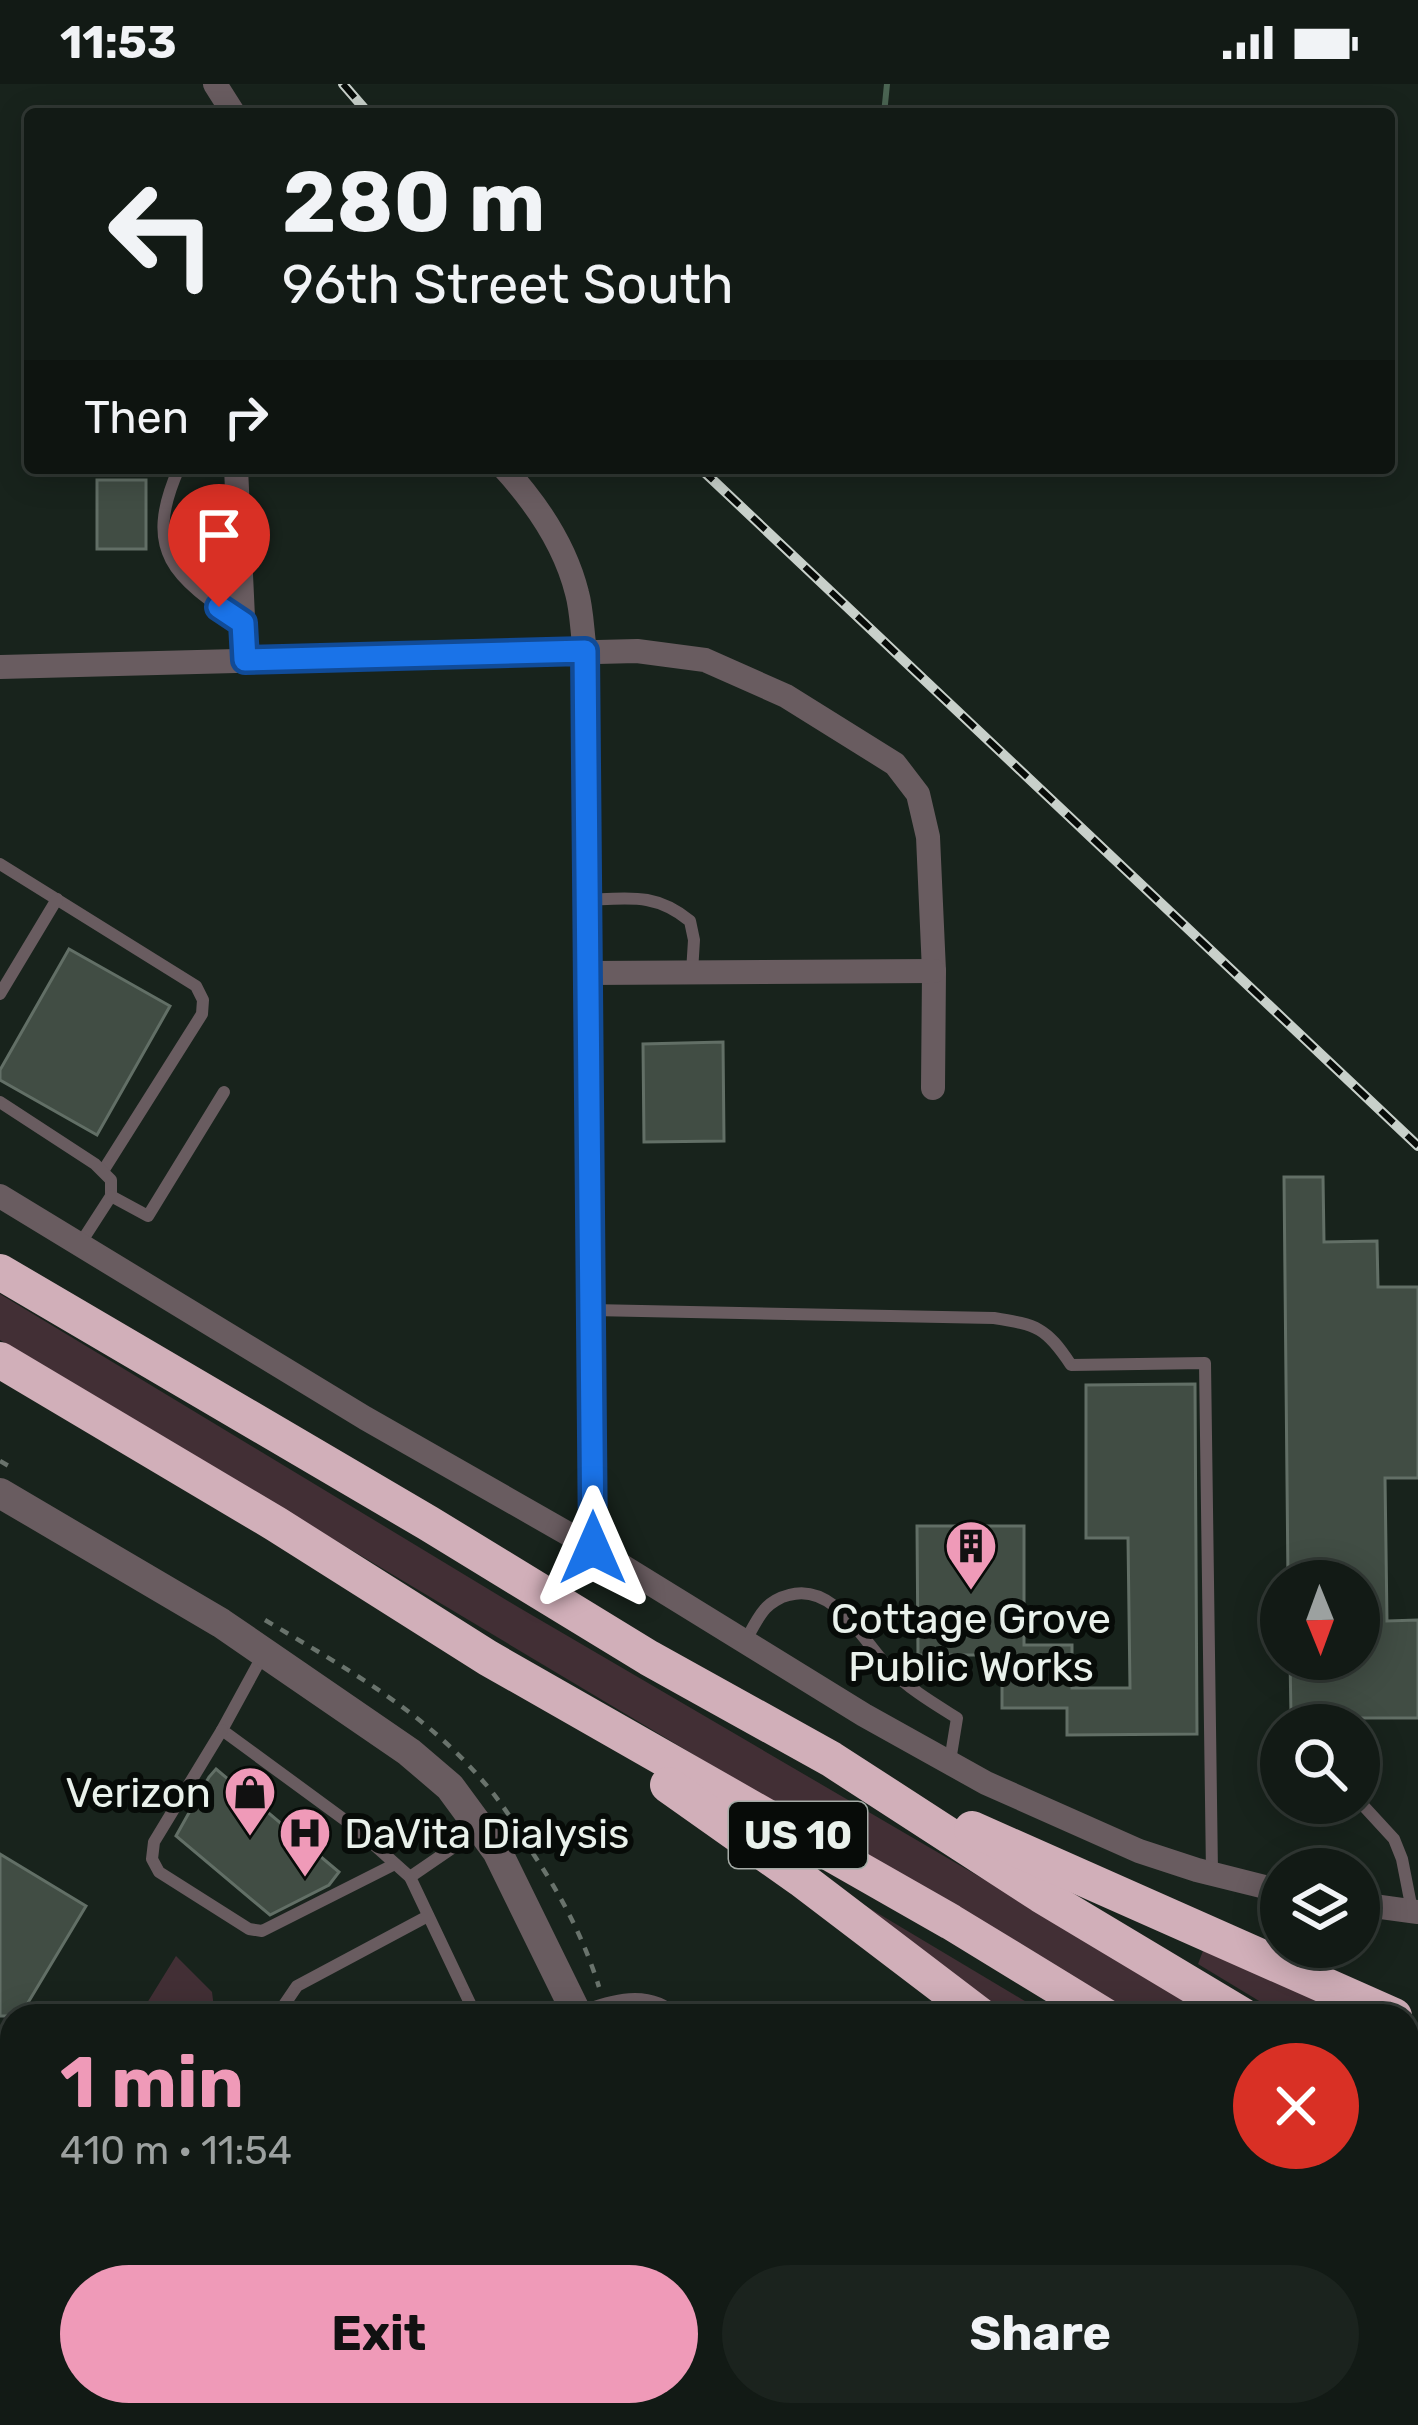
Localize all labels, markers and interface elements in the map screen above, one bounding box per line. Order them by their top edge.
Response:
text: 11:53 [60,16,177,69]
text: 280 m [282,152,545,252]
icon: left [84,156,240,312]
text: 96th Street South [282,253,734,317]
icon: right [213,384,279,450]
text: Then [84,391,189,444]
pin [168,484,270,607]
icon: arrive [186,502,252,568]
position arrow [530,1485,656,1611]
building icon: Cottage Grove Public Works [943,1518,999,1592]
north arrow [1260,1560,1380,1680]
map controls [1260,1560,1380,1968]
place label: Cottage Grove Public Works [831,1594,1111,1692]
button: search [1260,1704,1380,1824]
shop icon: Verizon [222,1764,278,1838]
place label: Verizon [65,1768,211,1818]
road number: US 10 [729,1802,867,1868]
hospital icon: DaVita Dialysis [277,1805,333,1879]
place label: DaVita Dialysis [344,1809,630,1859]
button: layers [1260,1848,1380,1968]
text: 1 min [60,2040,244,2125]
button: close [1233,2043,1359,2169]
text: 410 m · 11:54 [60,2128,292,2174]
button: Exit [60,2265,698,2403]
button: Share [722,2265,1359,2403]

